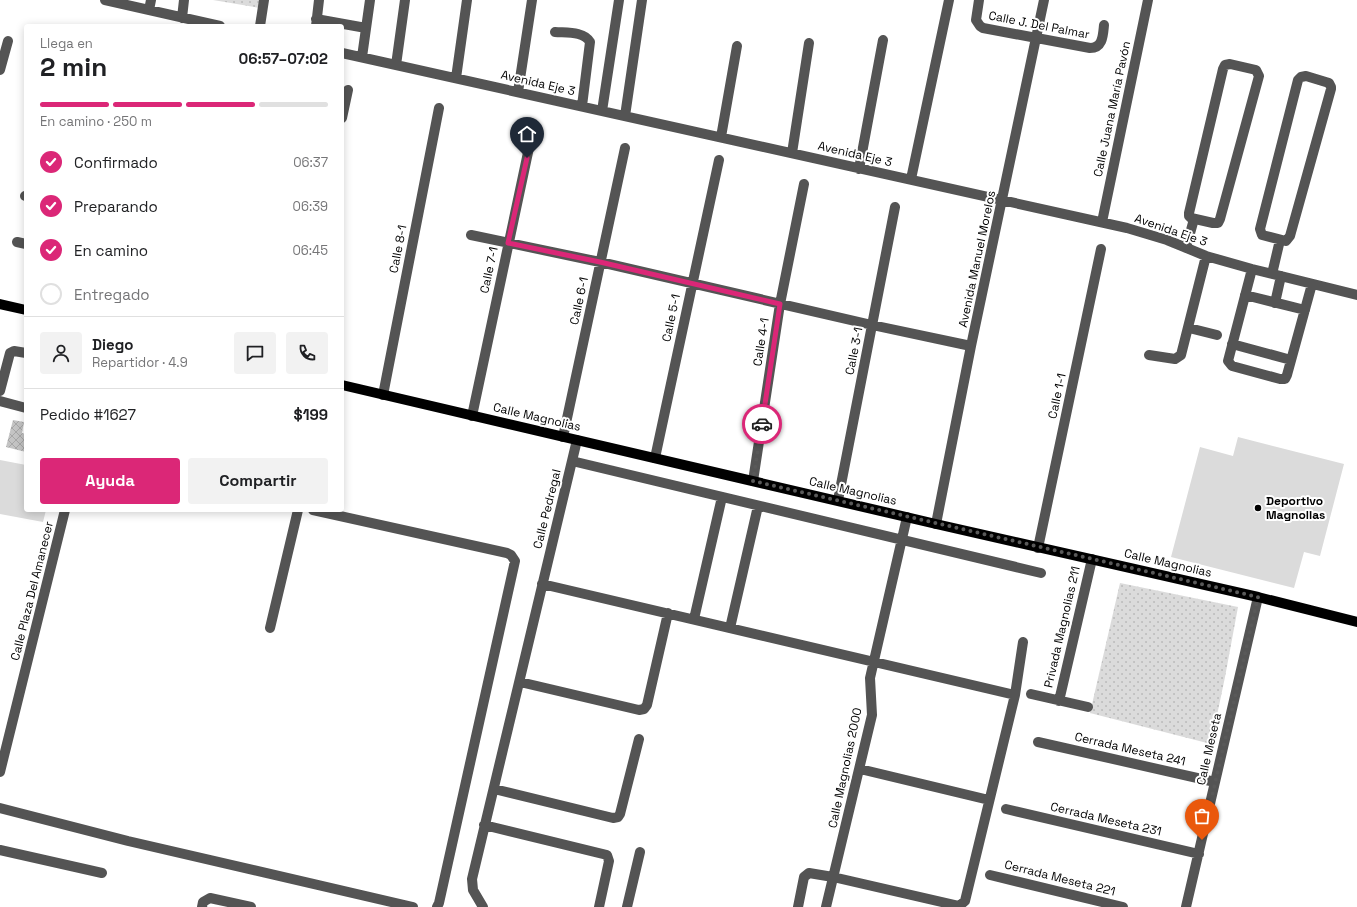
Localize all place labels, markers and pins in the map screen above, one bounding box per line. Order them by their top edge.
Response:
pin [510,117,544,158]
place label: Deportivo Magnolias [1266,493,1325,523]
marker: Deportivo Magnolias [1253,503,1263,513]
pin [1185,799,1219,840]

